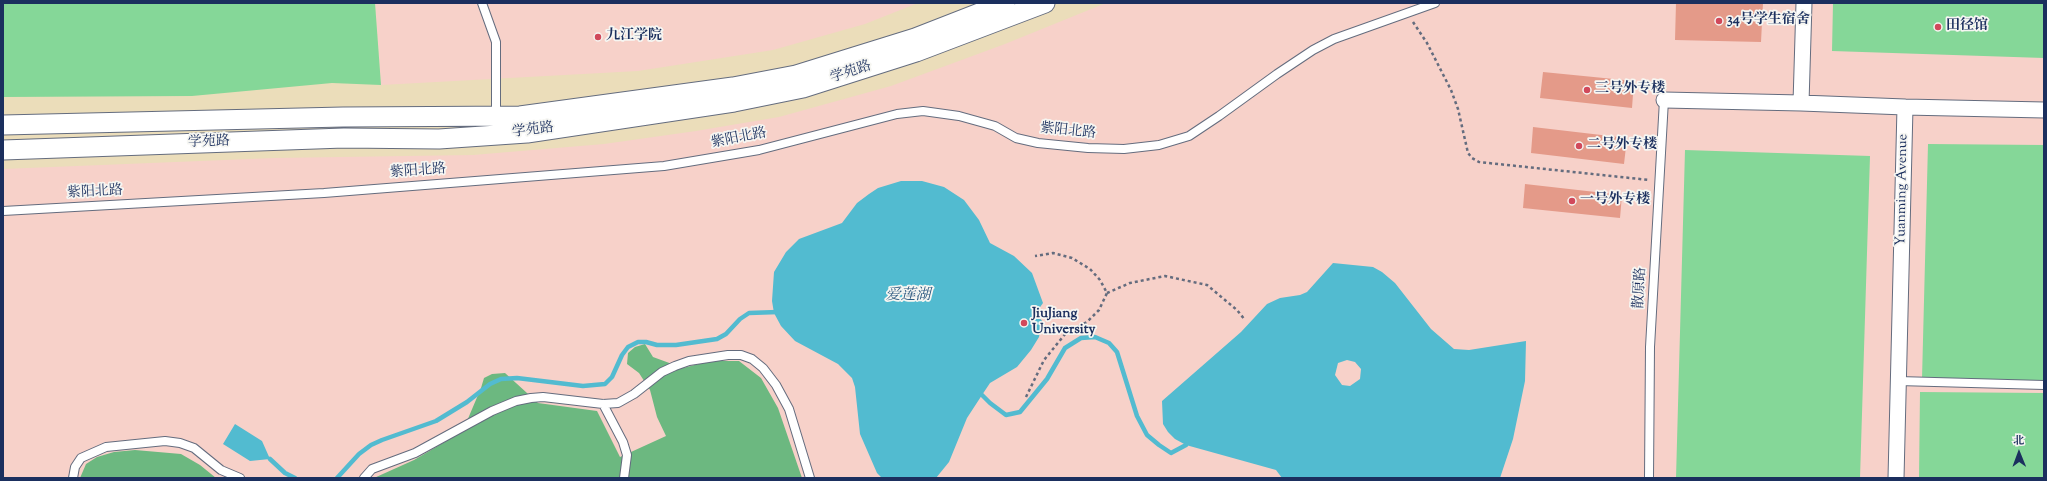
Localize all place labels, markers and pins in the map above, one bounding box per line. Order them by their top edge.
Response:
place label: 34号学生宿舍 [1727,13,1810,29]
marker: 34号学生宿舍 [1714,16,1724,26]
place label: 田径馆 [1946,19,1988,35]
marker: 田径馆 [1933,22,1943,32]
place label: 九江学院 [606,29,662,45]
marker: 九江学院 [593,32,603,42]
place label: 三号外专楼 [1595,82,1665,98]
marker: 三号外专楼 [1582,85,1592,95]
place label: 二号外专楼 [1587,138,1657,154]
marker: 二号外专楼 [1574,141,1584,151]
place label: 一号外专楼 [1580,193,1650,209]
marker: 一号外专楼 [1567,196,1577,206]
place label: JiuJiang University [1032,307,1095,340]
marker: JiuJiang University [1019,318,1029,328]

